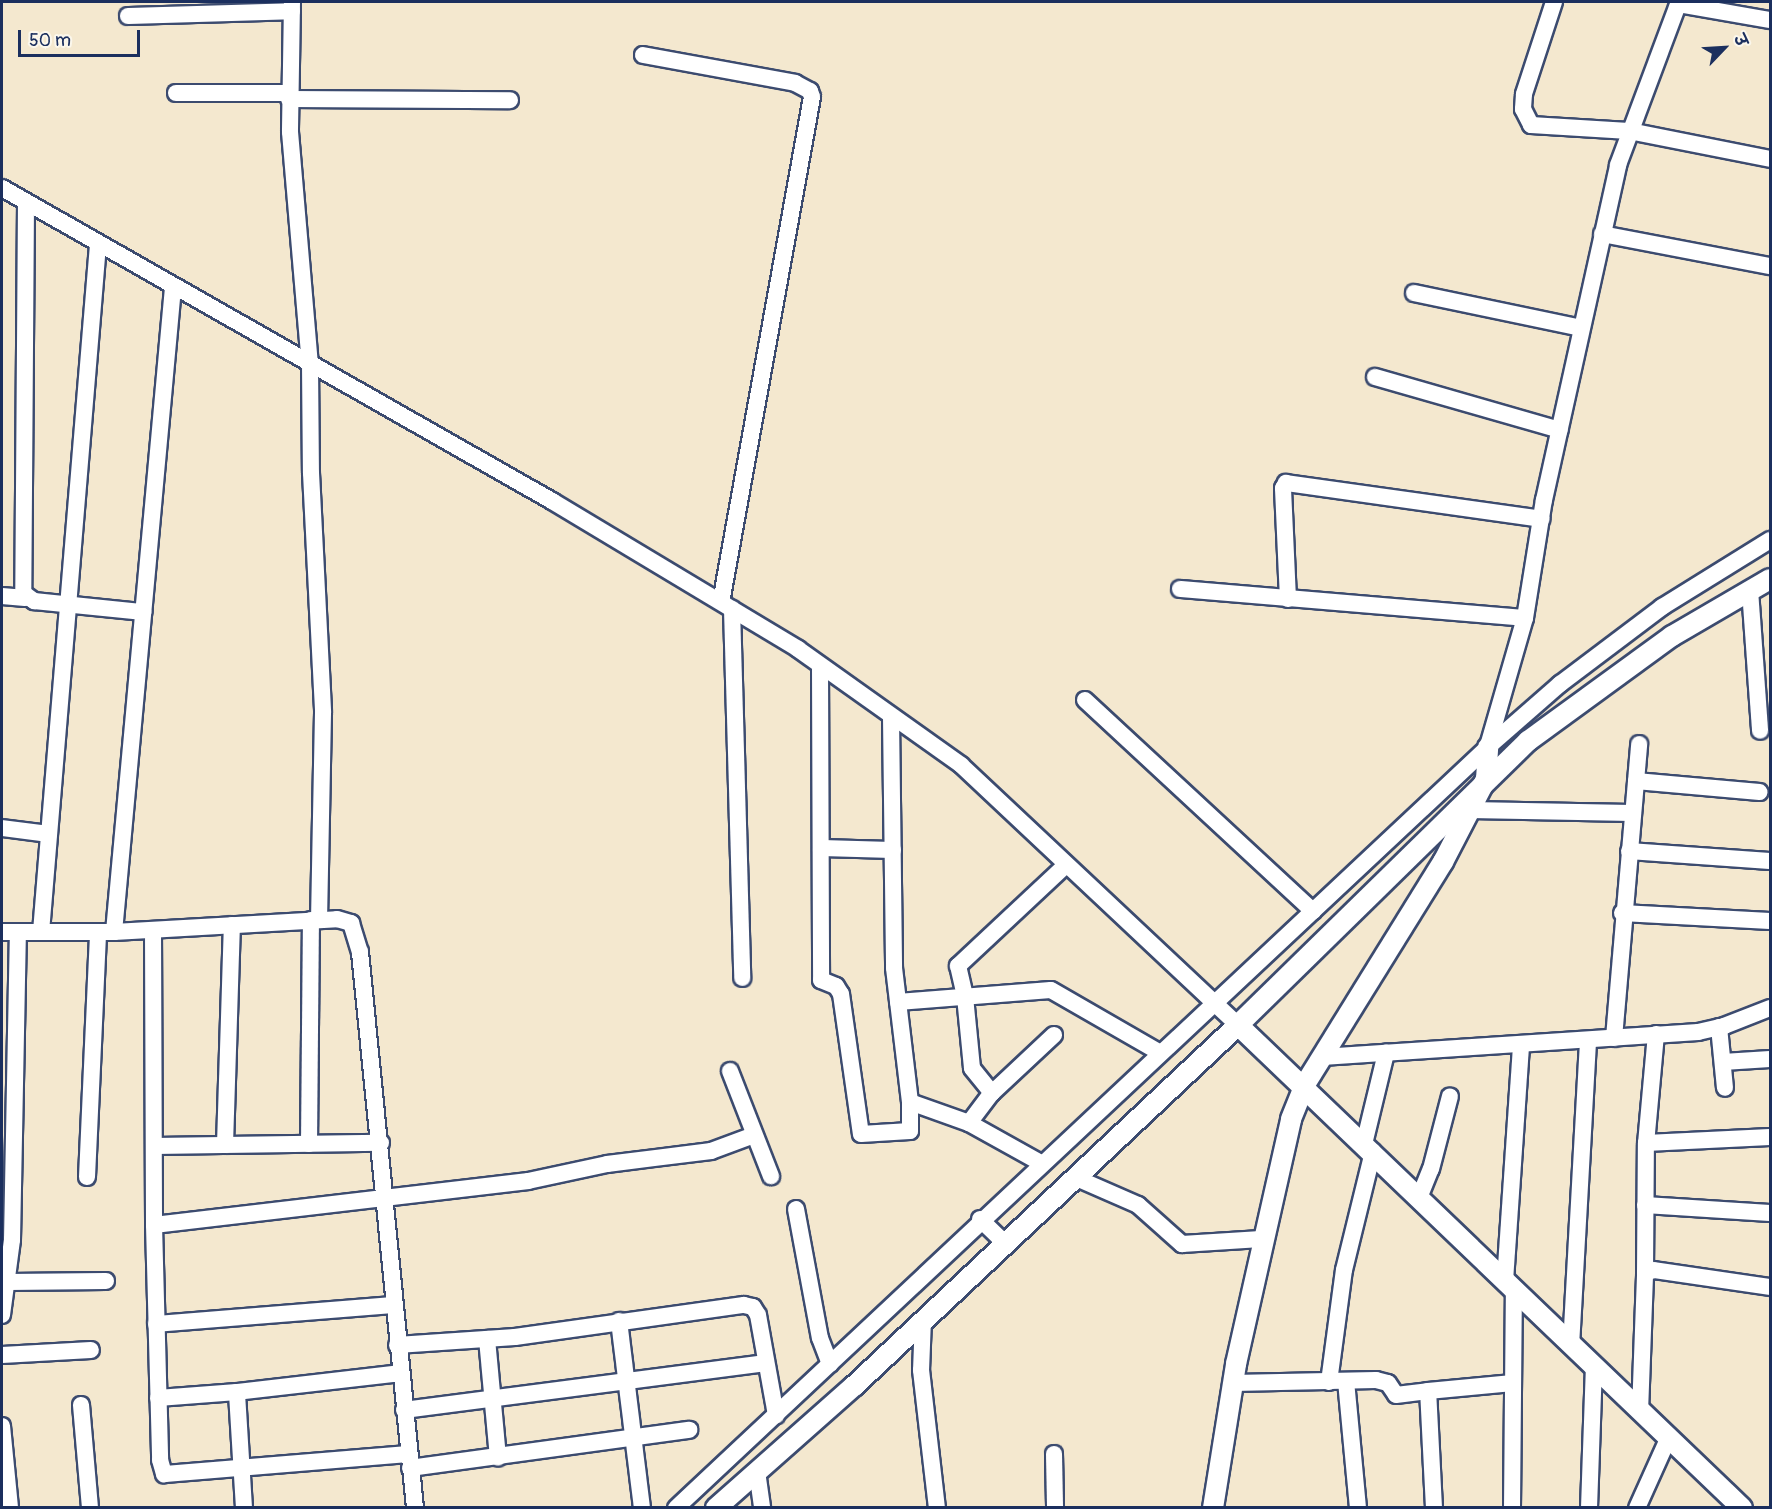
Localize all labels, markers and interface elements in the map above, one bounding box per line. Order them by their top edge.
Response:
scale bar [21,18,142,56]
north arrow [1694,18,1754,78]
text: 50 m [29,29,71,52]
text: उ [1729,31,1752,49]

